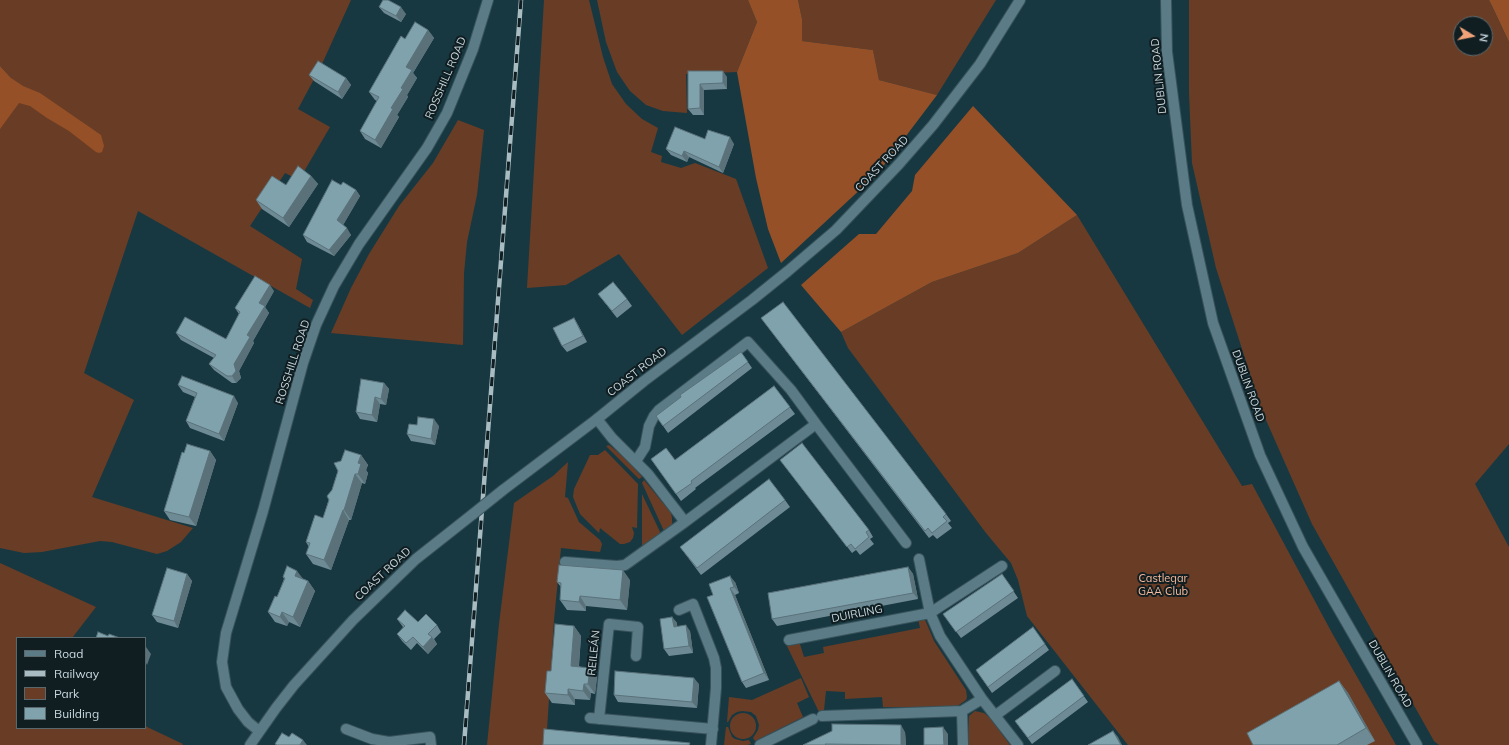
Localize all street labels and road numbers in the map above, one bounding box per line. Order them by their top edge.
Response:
street label: ROSSHILL ROAD [423,35,469,121]
street label: DUBLIN ROAD [1148,38,1170,114]
street label: COAST ROAD [853,133,911,195]
street label: ROSSHILL ROAD [273,318,313,406]
street label: COAST ROAD [605,345,669,399]
street label: DUBLIN ROAD [1229,348,1267,424]
street label: COAST ROAD [352,545,414,603]
street label: DUIRLING [830,603,884,625]
street label: REILEÁN [585,630,603,676]
street label: DUBLIN ROAD [1365,638,1415,710]

